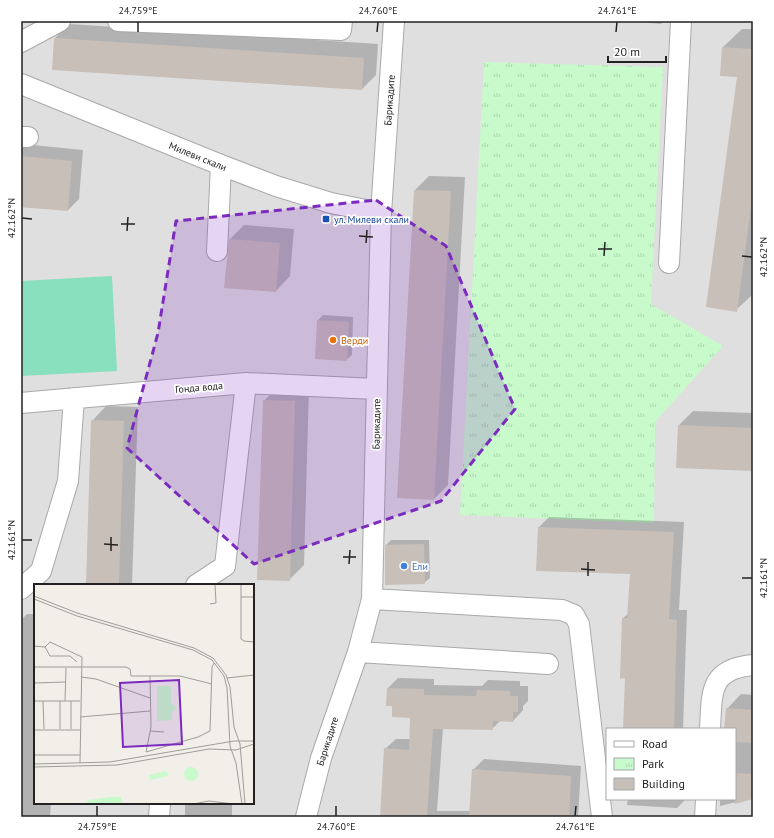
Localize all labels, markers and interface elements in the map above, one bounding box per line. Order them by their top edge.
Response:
text: 24.759°E [119,4,158,17]
text: 24.760°E [359,4,398,17]
text: 24.761°E [598,4,637,17]
scale bar [608,38,666,64]
text: 20 m [614,44,640,59]
street label: Барикадите [381,74,398,126]
street label: Милеви скали [167,139,229,174]
text: 42.162°N [5,198,18,238]
place label: ул. Милеви скали [334,213,409,226]
marker: ул. Милеви скали [321,214,331,224]
text: 42.162°N [757,237,770,277]
place label: Верди [341,334,368,347]
marker: Верди [328,335,338,345]
street label: Гонда вода [175,379,223,396]
street label: Барикадите [370,398,383,450]
text: 42.161°N [5,520,18,560]
text: 42.161°N [757,558,770,598]
place label: Ели [412,560,428,573]
marker: Ели [399,561,409,571]
inset map [34,584,254,804]
street label: Барикадите [313,715,342,767]
legend [606,728,736,800]
text: Road [642,736,667,751]
text: Park [642,756,664,771]
text: Building [642,776,685,791]
text: 24.759°E [78,820,117,833]
text: 24.760°E [317,820,356,833]
text: 24.761°E [556,820,595,833]

